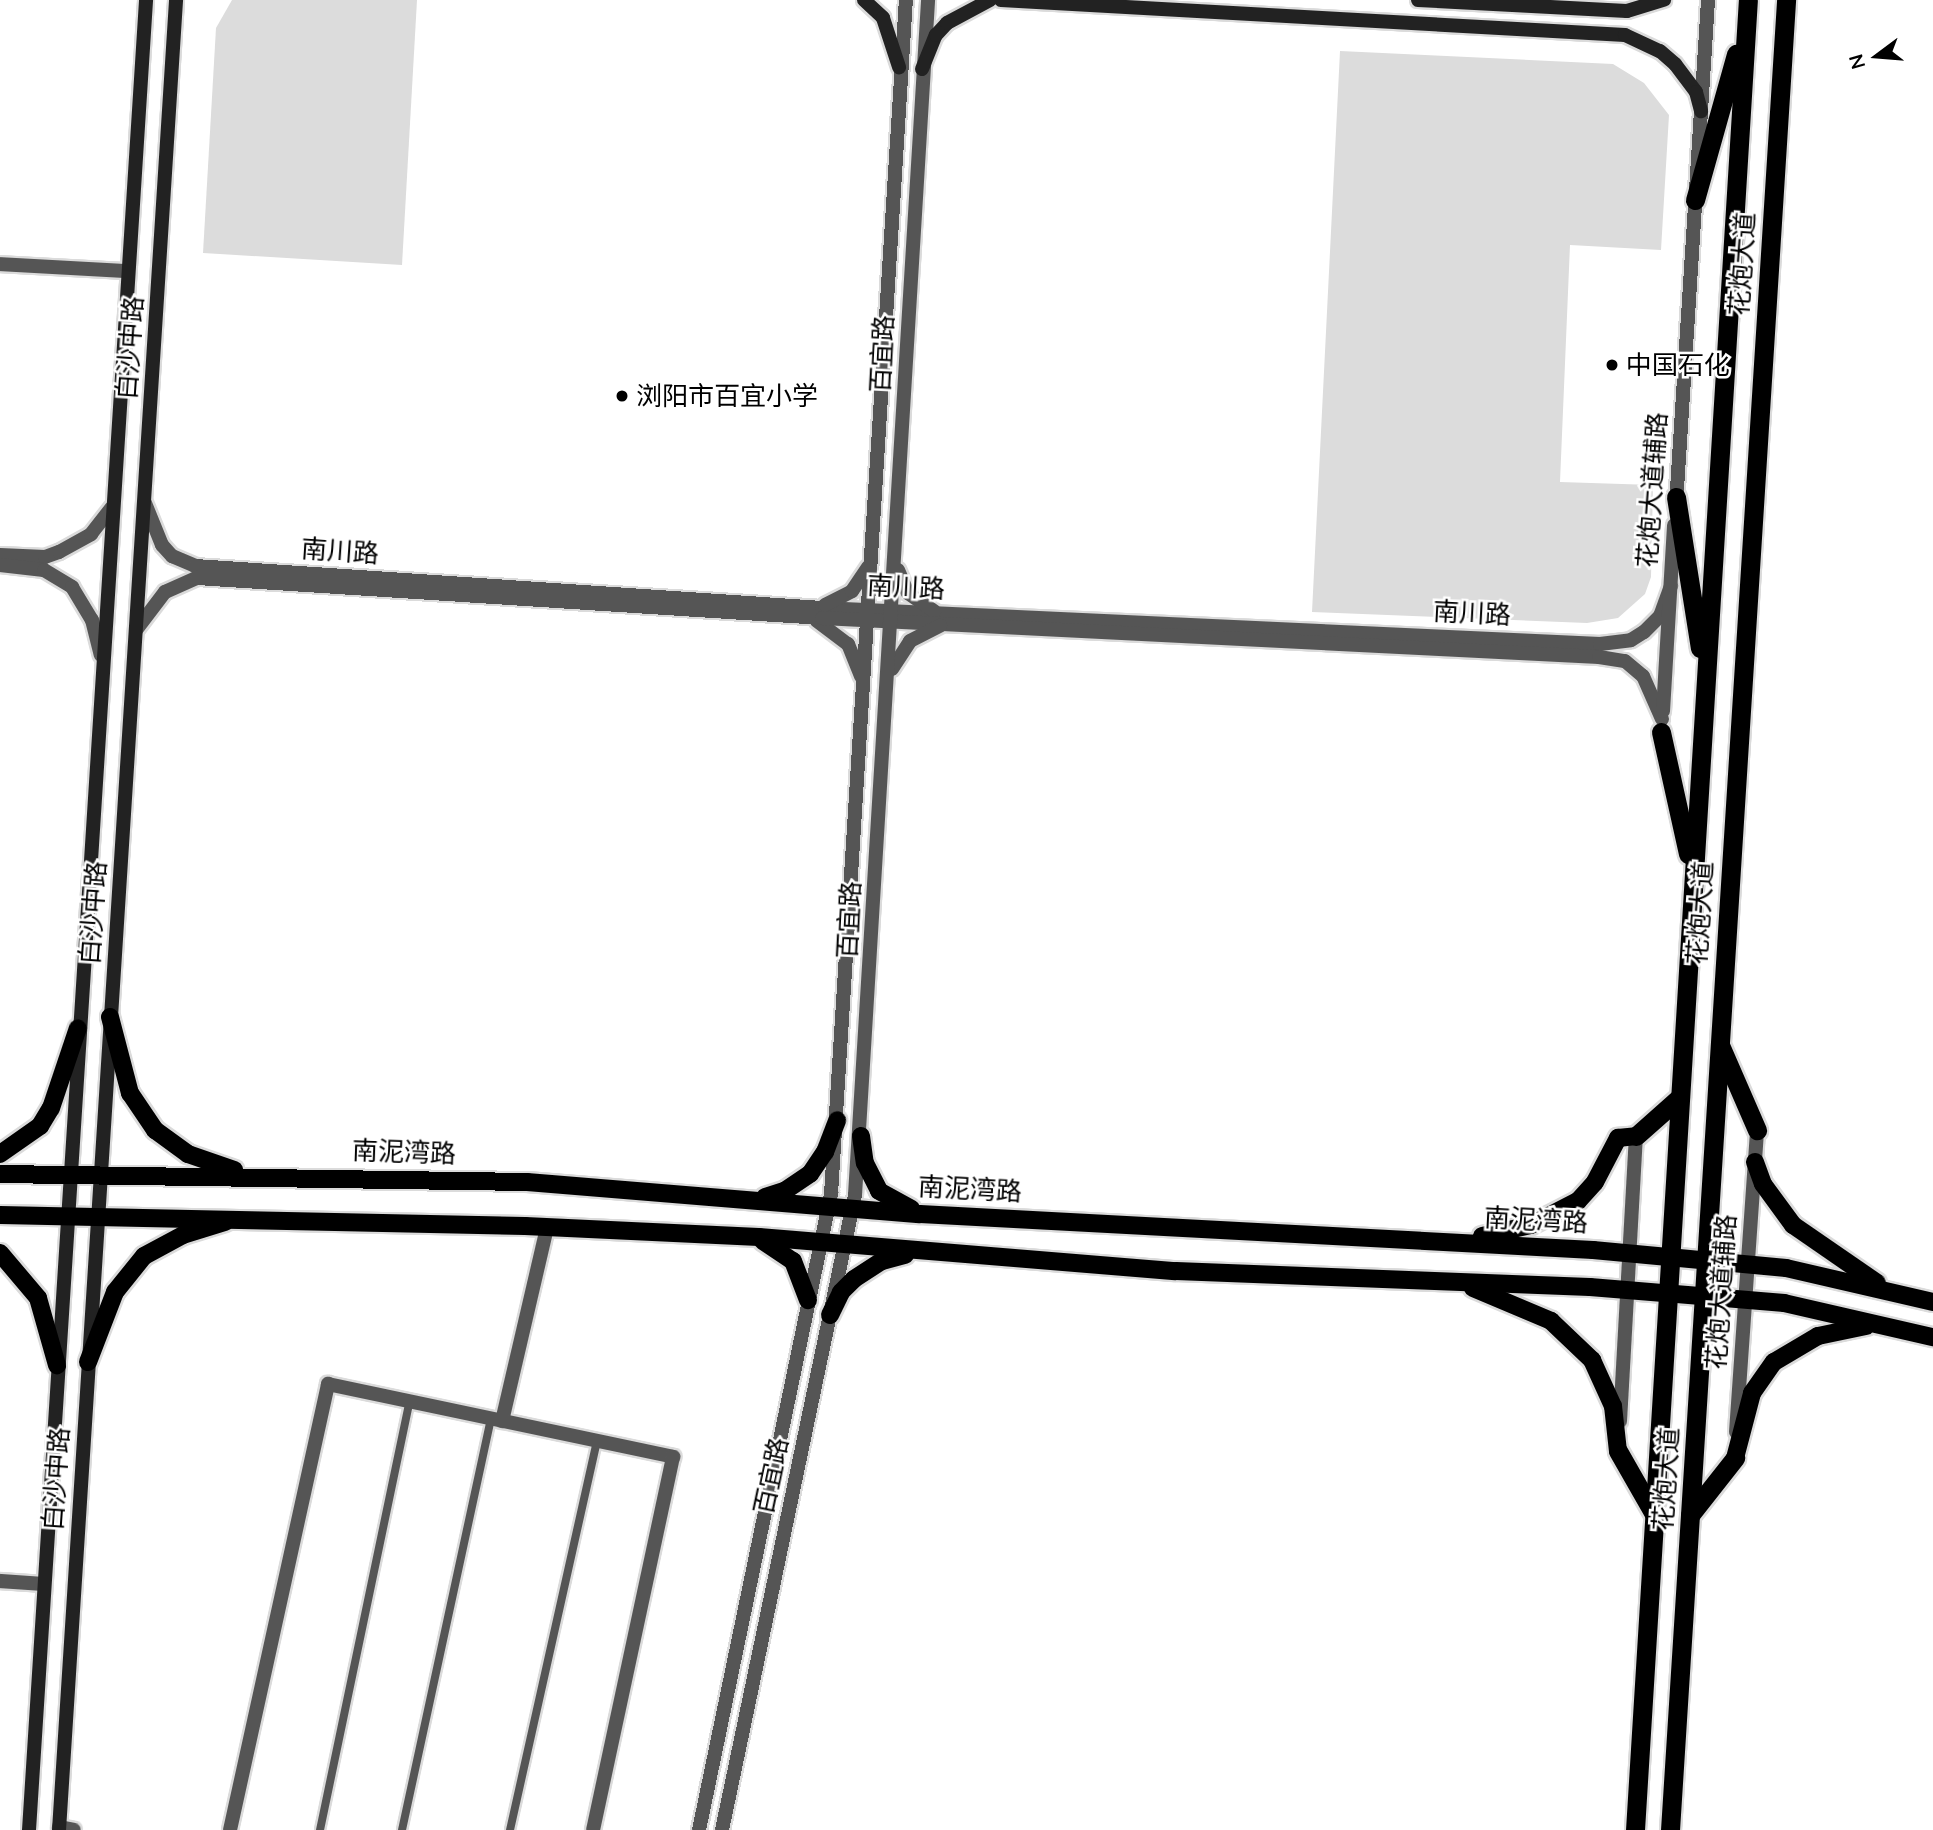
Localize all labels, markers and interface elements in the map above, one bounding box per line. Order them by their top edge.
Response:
north arrow [1842,21,1912,91]
text: N [1843,52,1870,72]
street label: 花炮大道 [1723,211,1761,317]
street label: 白沙中路 [111,295,149,401]
street label: 百宜路 [864,314,900,394]
place label: 中国石化 [1626,349,1730,381]
marker: 中国石化 [1604,357,1620,373]
place label: 浏阳市百宜小学 [636,380,818,412]
marker: 浏阳市百宜小学 [614,388,630,404]
street label: 花炮大道辅路 [1631,411,1673,569]
street label: 南川路 [300,533,380,569]
street label: 南川路 [866,569,946,605]
street label: 南川路 [1432,595,1512,631]
street label: 白沙中路 [74,860,112,966]
street label: 花炮大道 [1681,860,1719,966]
street label: 百宜路 [831,880,867,960]
street label: 南泥湾路 [351,1135,457,1169]
street label: 南泥湾路 [917,1171,1023,1207]
street label: 南泥湾路 [1483,1202,1589,1238]
street label: 花炮大道辅路 [1700,1213,1742,1371]
street label: 白沙中路 [37,1426,75,1532]
street label: 花炮大道 [1647,1426,1685,1532]
street label: 百宜路 [748,1435,794,1517]

